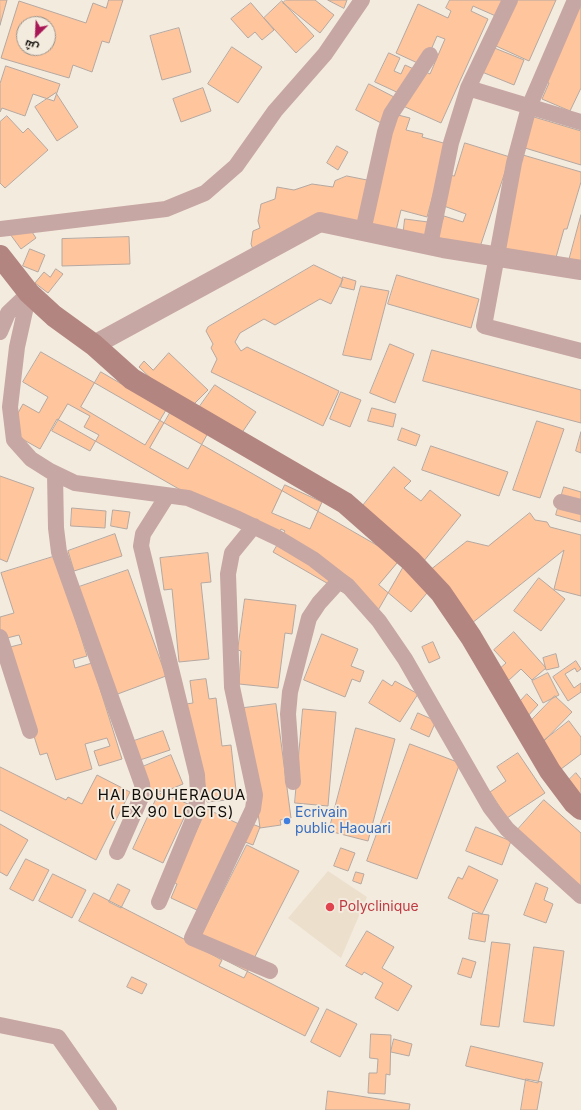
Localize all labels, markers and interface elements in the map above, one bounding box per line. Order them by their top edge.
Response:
north arrow [16,16,56,56]
text: ش [22,37,41,55]
district label: HAI BOUHERAOUA ( EX 90 LOGTS) [98,786,246,821]
place label: Ecrivain public Haouari [295,805,391,838]
marker: Ecrivain public Haouari [282,816,292,826]
place label: Polyclinique [339,899,419,915]
marker: Polyclinique [324,901,336,913]

